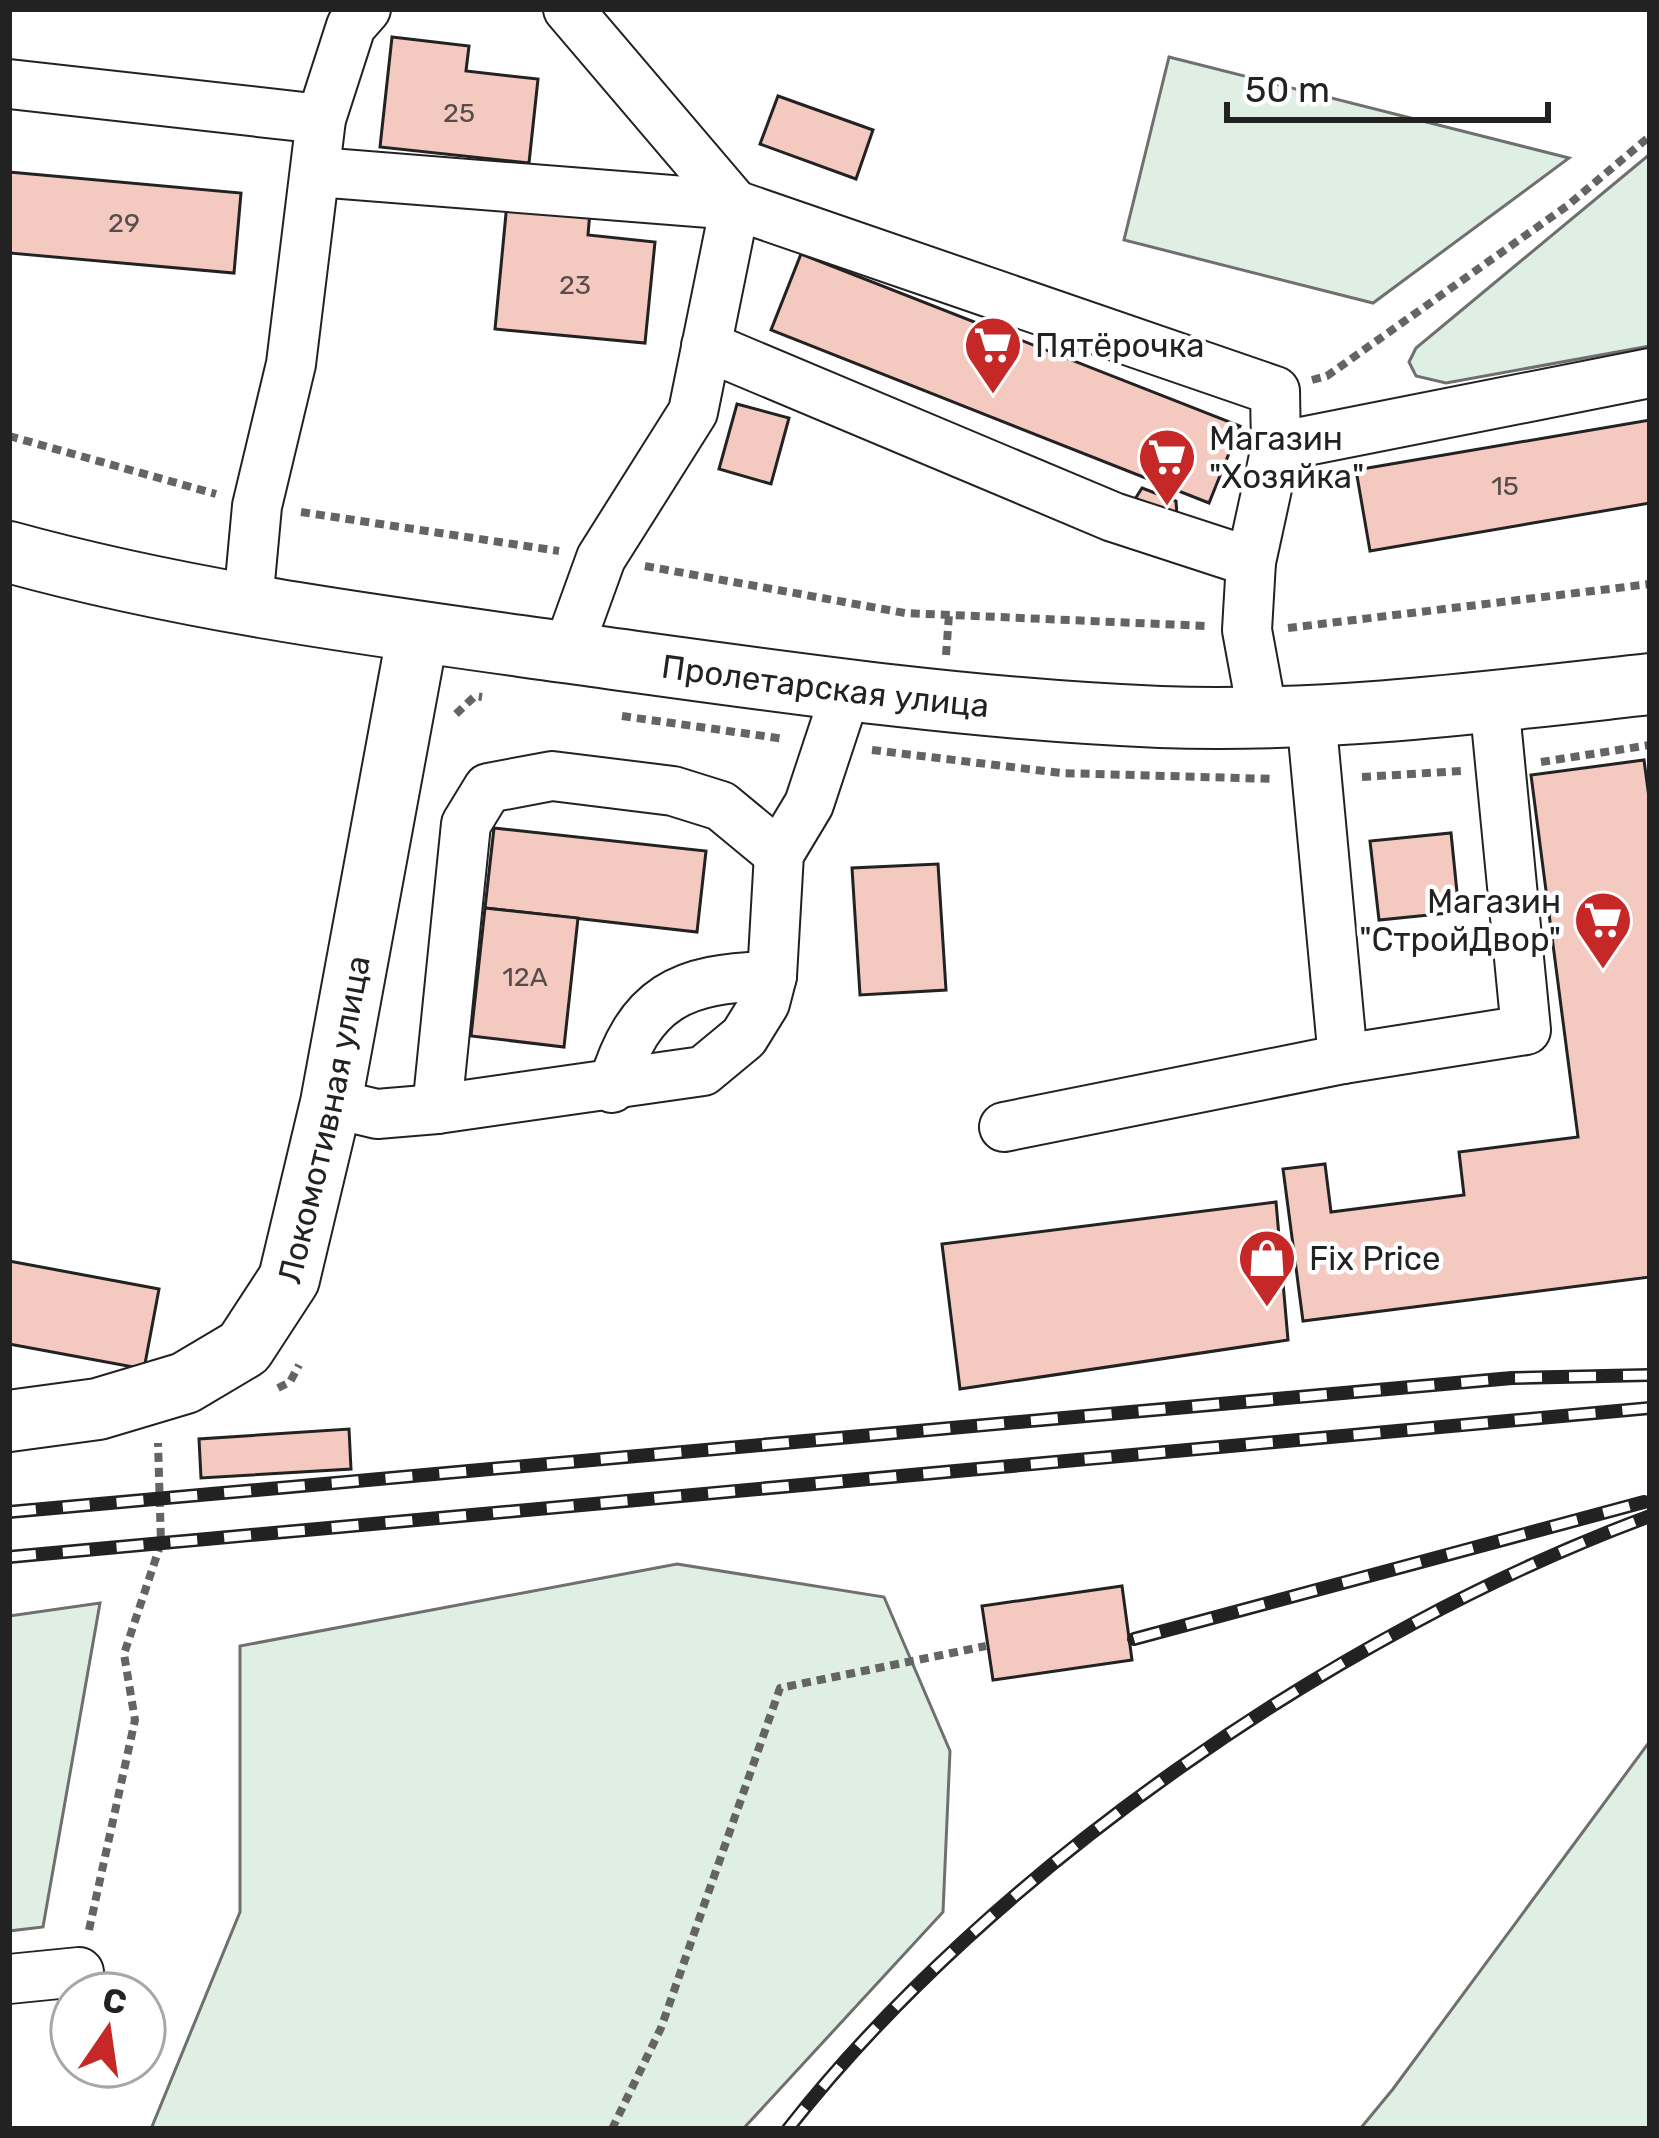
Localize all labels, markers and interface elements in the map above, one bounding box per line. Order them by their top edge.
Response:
scale bar [1227,48,1548,122]
text: 50 m [1245,68,1330,111]
house number: 25 [443,97,475,129]
house number: 29 [108,207,140,239]
house number: 23 [559,269,591,301]
supermarket icon: Пятёрочка [962,314,1024,396]
place label: Пятёрочка [1035,326,1205,365]
place label: Магазин "Хозяйка" [1209,419,1364,496]
supermarket icon: Магазин "Хозяйка" [1136,426,1198,508]
house number: 15 [1491,470,1519,502]
street label: Пролетарская улица [659,646,991,725]
place label: Магазин "СтройДвор" [1359,882,1561,959]
supermarket icon: Магазин "СтройДвор" [1572,889,1634,971]
street label: Локомотивная улица [269,952,377,1287]
house number: 12А [502,961,548,993]
shop icon: Fix Price [1236,1227,1298,1309]
place label: Fix Price [1309,1239,1441,1278]
north arrow [48,1970,168,2090]
text: С [99,1980,130,2023]

